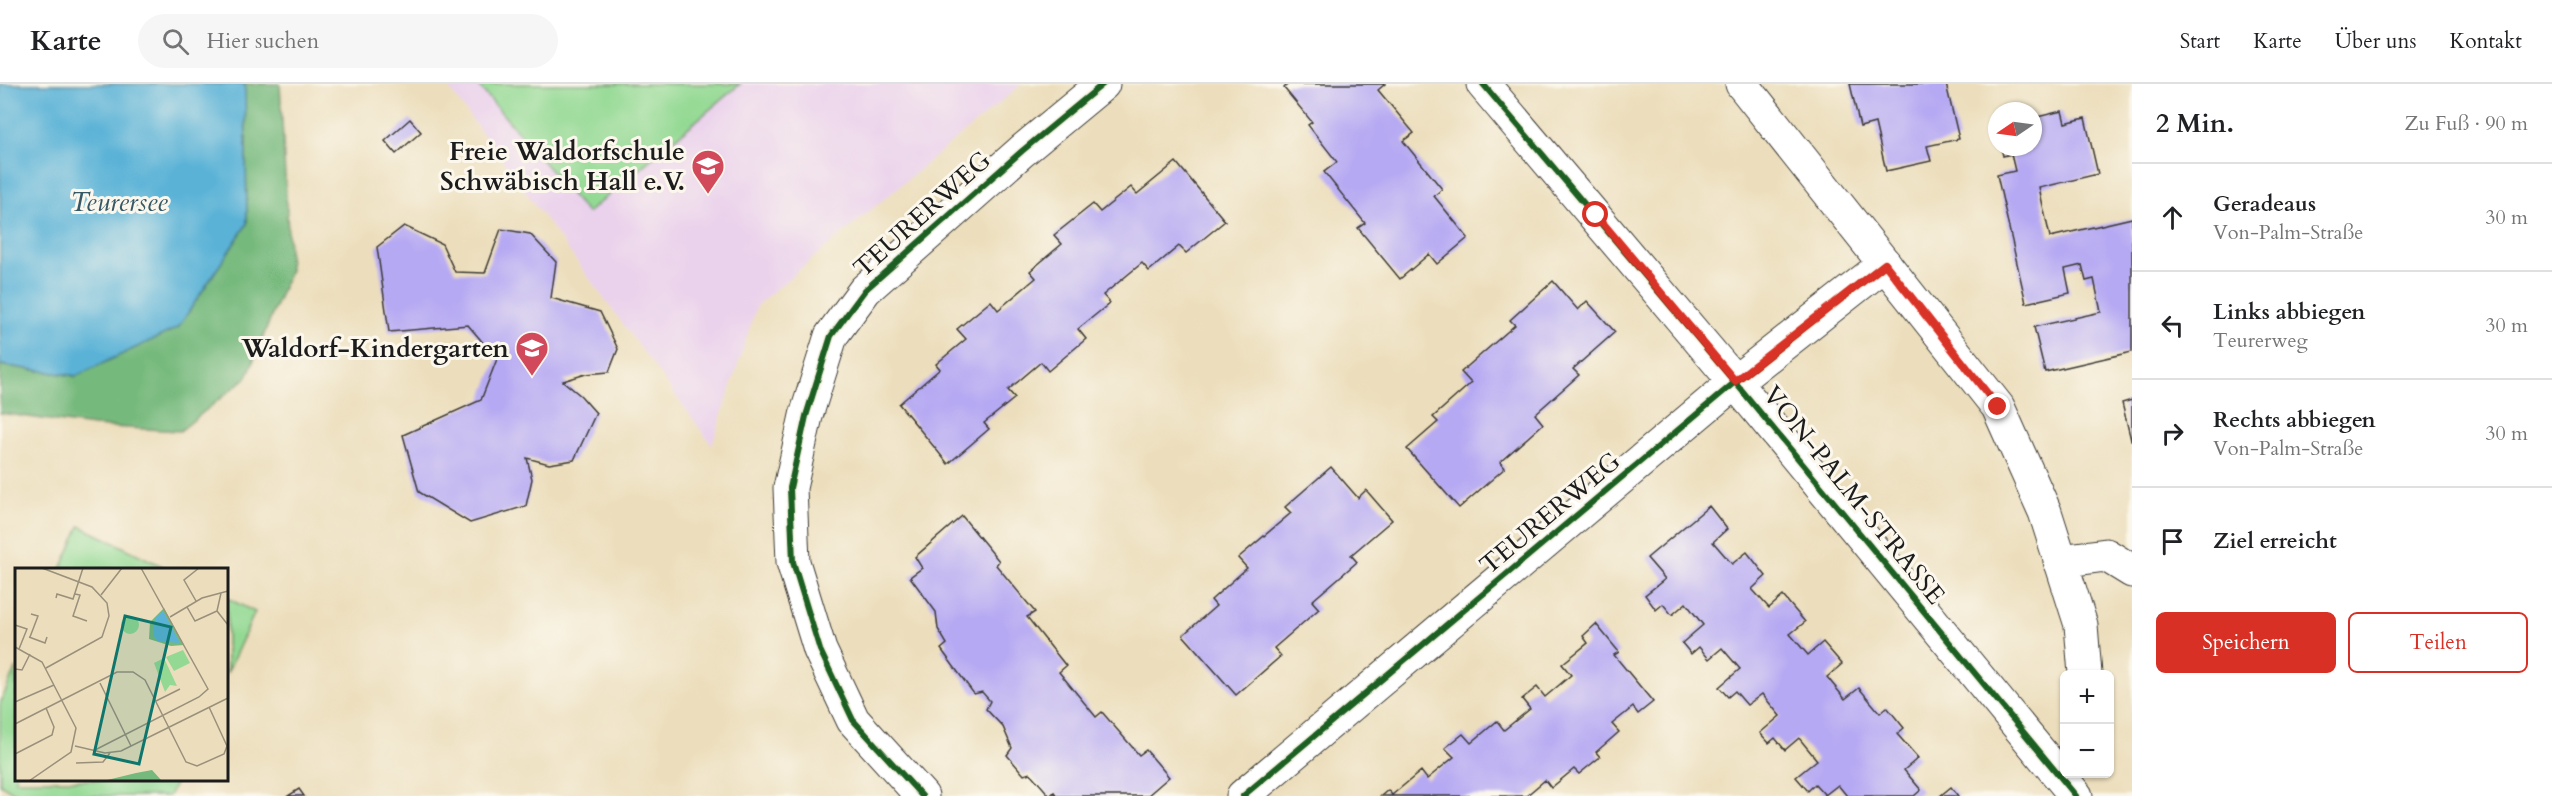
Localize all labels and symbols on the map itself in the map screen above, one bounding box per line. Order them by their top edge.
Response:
north arrow [1988,102,2042,156]
place label: Freie Waldorfschule Schwäbisch Hall e.V. [440,134,685,199]
street label: TEURERWEG [846,143,998,285]
school or university icon: Freie Waldorfschule Schwäbisch Hall e.V. [690,148,726,195]
water label: Teurersee [70,184,168,221]
route start [1582,201,1608,227]
school or university icon: Waldorf-Kindergarten [514,330,550,377]
place label: Waldorf-Kindergarten [240,331,509,366]
street label: VON-PALM-STRASSE [1755,378,1953,612]
route end [1984,393,2010,419]
street label: TEURERWEG [1472,444,1628,582]
inset map [15,568,228,781]

